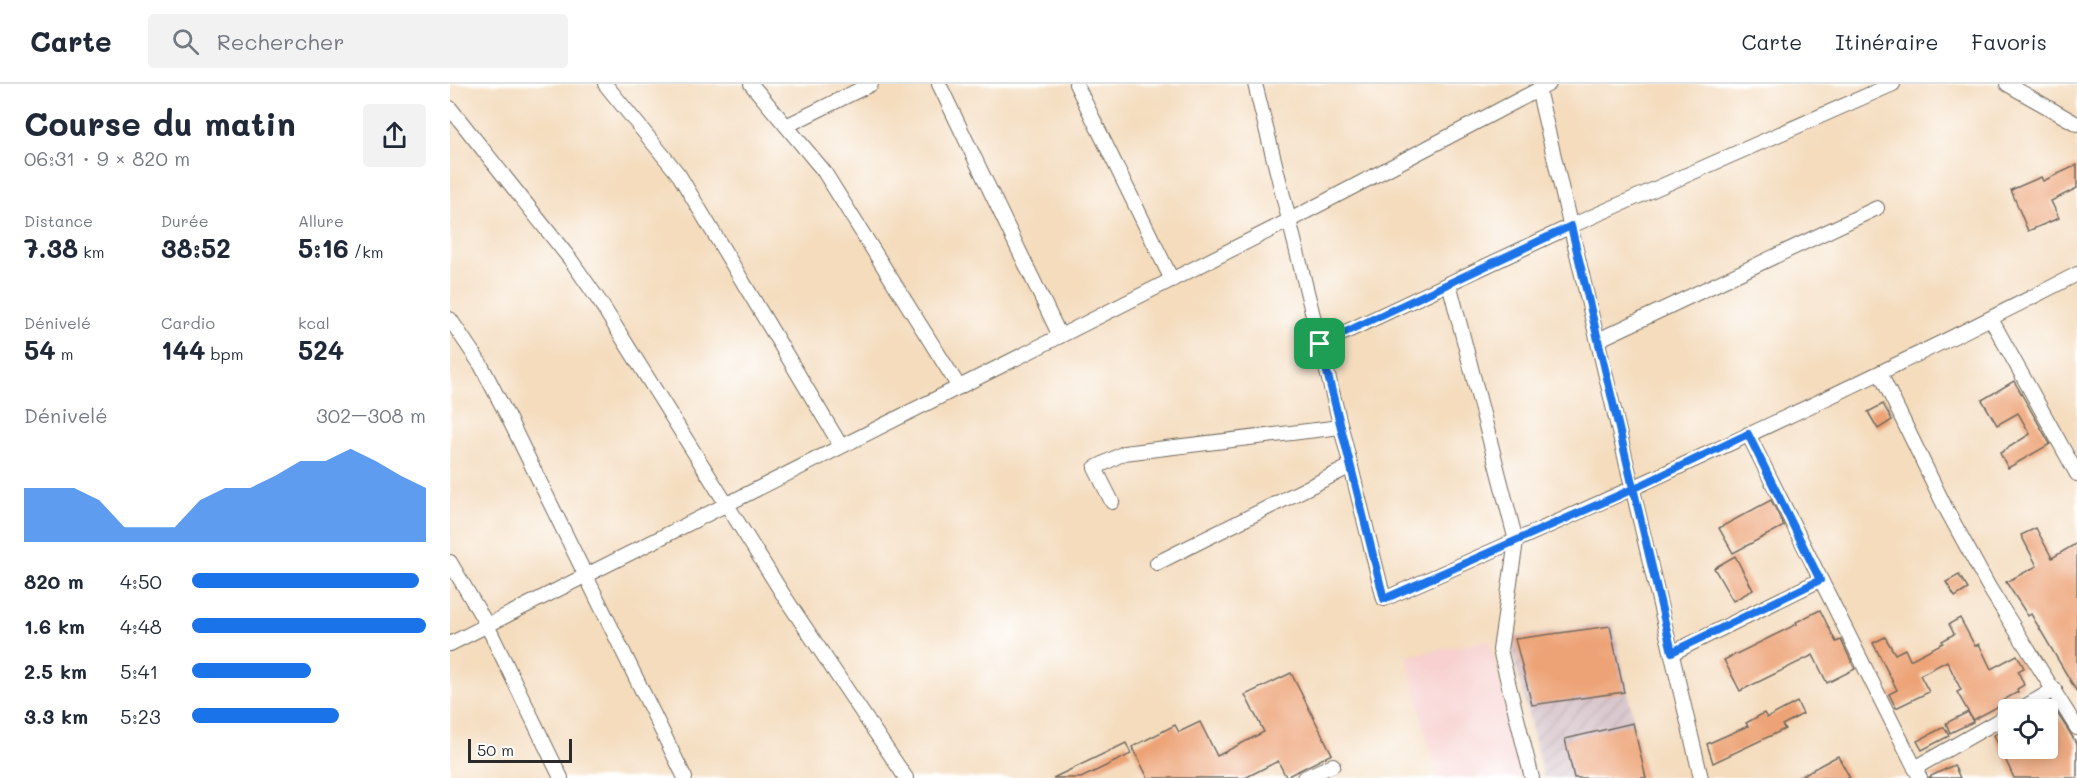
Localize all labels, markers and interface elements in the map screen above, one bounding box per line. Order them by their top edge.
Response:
search box [148,14,568,68]
text: Carte [30,23,112,59]
icon: search [169,25,202,58]
text: Rechercher [217,27,344,56]
text: Carte [1741,28,1802,55]
text: Itinéraire [1835,28,1938,55]
text: Favoris [1971,28,2047,55]
text: Course du matin [24,101,296,144]
button: share [363,104,426,167]
text: 06:31 · 9 × 820 m [24,145,190,171]
text: Distance [24,210,93,231]
text: Durée [161,210,209,231]
text: Allure [298,210,344,231]
text: 7.38 [24,231,78,265]
text: 38:52 [161,231,231,265]
text: 5:16 [298,231,349,265]
text: km [78,241,105,262]
text: /km [349,241,383,262]
text: Dénivelé [24,312,91,333]
text: Cardio [161,312,215,333]
text: kcal [298,312,330,333]
pin [1294,318,1345,369]
icon: arrive [1303,327,1336,360]
text: 54 [24,333,56,367]
text: 144 [161,333,206,367]
text: 524 [298,333,344,367]
text: m [56,343,74,364]
text: bpm [206,343,243,364]
text: Dénivelé [24,402,108,428]
text: 302–308 m [316,402,426,428]
text: 820 m [24,568,84,594]
text: 4:50 [120,568,162,594]
text: 1.6 km [24,613,85,639]
text: 4:48 [120,613,162,639]
text: 2.5 km [24,658,87,684]
text: 5:41 [120,658,159,684]
map controls [1998,699,2058,759]
button: locate [1998,699,2058,759]
text: 3.3 km [24,703,88,729]
text: 5:23 [120,703,161,729]
scale bar [468,736,572,764]
text: 50 m [477,739,514,760]

